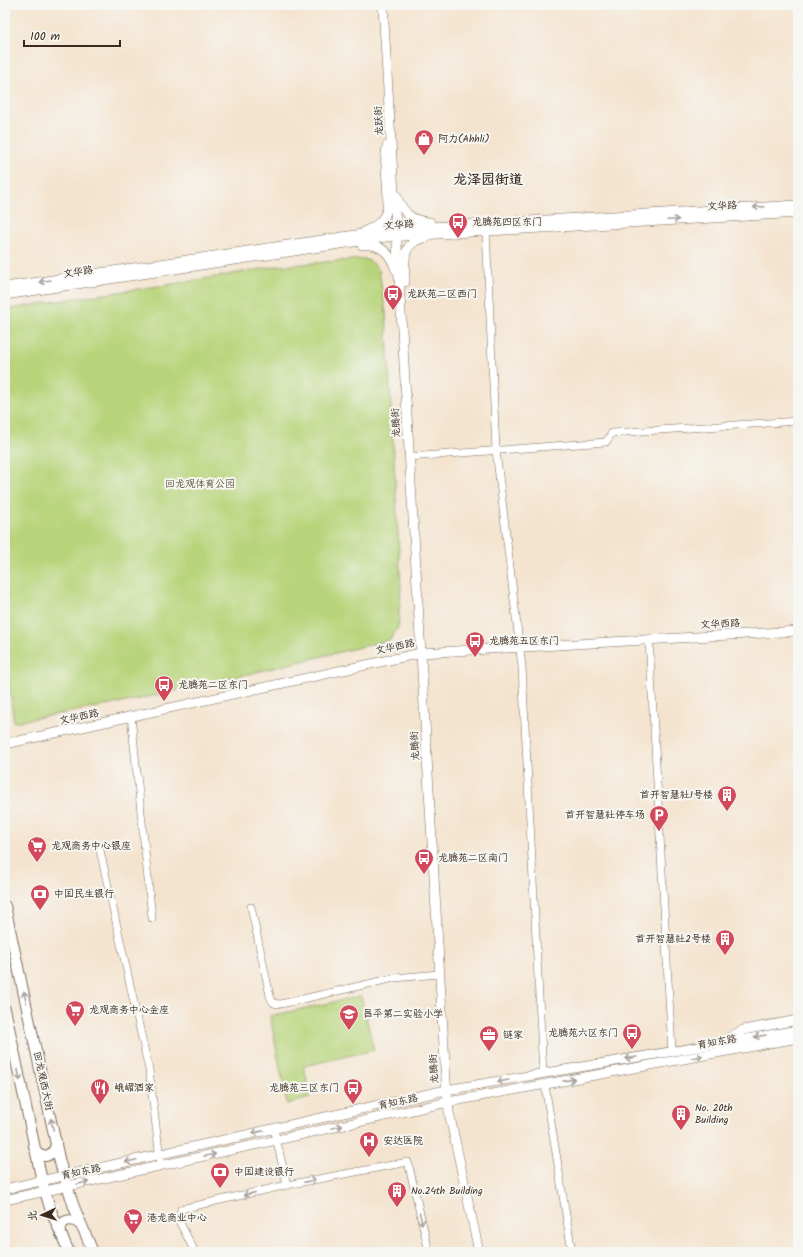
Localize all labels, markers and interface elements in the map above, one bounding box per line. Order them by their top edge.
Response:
scale bar [24,22,120,48]
text: 100 m [30,27,61,46]
street label: 龙跃街 [370,106,388,136]
shop icon: 阿力(Ahhli) [413,128,435,156]
place label: 阿力(Ahhli) [438,131,490,147]
district label: 龙泽园街道 [453,169,523,191]
street label: 文华路 [707,197,737,215]
one-way arrow [753,203,766,211]
bus stop icon: 龙腾苑四区东门 [447,211,469,239]
place label: 龙腾苑四区东门 [472,214,542,230]
street label: 文华路 [383,216,415,234]
one-way arrow [666,216,679,223]
street label: 文华路 [62,262,94,282]
one-way arrow [39,277,52,285]
bus stop icon: 龙跃苑二区西门 [382,283,404,311]
place label: 龙跃苑二区西门 [407,286,477,302]
street label: 龙腾街 [387,408,405,438]
park label: 回龙观体育公园 [165,476,235,492]
street label: 文华西路 [700,615,740,633]
bus stop icon: 龙腾苑五区东门 [464,630,486,658]
place label: 龙腾苑五区东门 [489,633,559,649]
street label: 文华西路 [374,635,416,659]
bus stop icon: 龙腾苑二区东门 [153,674,175,702]
place label: 龙腾苑二区东门 [178,677,248,693]
street label: 文华西路 [58,705,100,729]
street label: 龙腾街 [406,731,424,761]
building icon: 首开智慧社1号楼 [716,784,738,812]
place label: 首开智慧社1号楼 [640,787,713,803]
parking icon: 首开智慧社停车场 [648,804,670,832]
place label: 首开智慧社停车场 [565,807,645,823]
supermarket icon: 龙观商务中心银座 [26,835,48,863]
place label: 龙观商务中心银座 [51,838,131,854]
bus stop icon: 龙腾苑二区南门 [413,847,435,875]
place label: 龙腾苑二区南门 [438,850,508,866]
bank icon: 中国民生银行 [29,883,51,911]
place label: 中国民生银行 [54,886,114,902]
building icon: 首开智慧社2号楼 [714,928,736,956]
place label: 首开智慧社2号楼 [635,931,711,947]
one-way arrow [20,991,28,1004]
supermarket icon: 龙观商务中心金座 [64,999,86,1027]
place label: 龙观商务中心金座 [89,1002,169,1018]
school or university icon: 昌平第二实验小学 [338,1003,360,1031]
place label: 昌平第二实验小学 [363,1006,443,1022]
bus stop icon: 龙腾苑六区东门 [621,1022,643,1050]
office icon: 链家 [478,1024,500,1052]
place label: 龙腾苑六区东门 [548,1025,618,1041]
place label: 链家 [503,1027,523,1043]
street label: 育知东路 [696,1031,738,1053]
one-way arrow [753,1033,766,1041]
street label: 回龙观西大街 [29,1050,57,1112]
street label: 龙腾街 [425,1053,443,1085]
one-way arrow [690,1053,703,1061]
one-way arrow [625,1055,638,1063]
one-way arrow [15,1068,23,1081]
one-way arrow [562,1076,575,1084]
restaurant icon: 峨嵋酒家 [89,1077,111,1105]
bus stop icon: 龙腾苑三区东门 [342,1077,364,1105]
one-way arrow [497,1077,510,1085]
place label: 峨嵋酒家 [114,1080,154,1096]
place label: 龙腾苑三区东门 [269,1080,339,1096]
street label: 育知东路 [377,1090,419,1114]
place label: No. 20th Building [695,1100,733,1128]
building icon: No. 20th Building [670,1103,692,1131]
one-way arrow [48,1118,56,1131]
one-way arrow [330,1122,343,1130]
one-way arrow [252,1129,265,1137]
hospital icon: 安达医院 [358,1130,380,1158]
place label: 安达医院 [383,1133,423,1149]
one-way arrow [203,1150,216,1158]
one-way arrow [125,1157,138,1165]
street label: 育知东路 [60,1160,102,1184]
bank icon: 中国建设银行 [209,1161,231,1189]
place label: 中国建设银行 [234,1164,294,1180]
one-way arrow [303,1176,316,1184]
one-way arrow [76,1179,89,1187]
building icon: No.24th Building [386,1180,408,1208]
place label: No.24th Building [411,1183,483,1199]
one-way arrow [243,1190,256,1198]
north arrow [22,1195,62,1235]
supermarket icon: 港龙商业中心 [122,1207,144,1235]
text: 北 [24,1210,42,1222]
place label: 港龙商业中心 [147,1210,207,1226]
one-way arrow [418,1212,426,1225]

